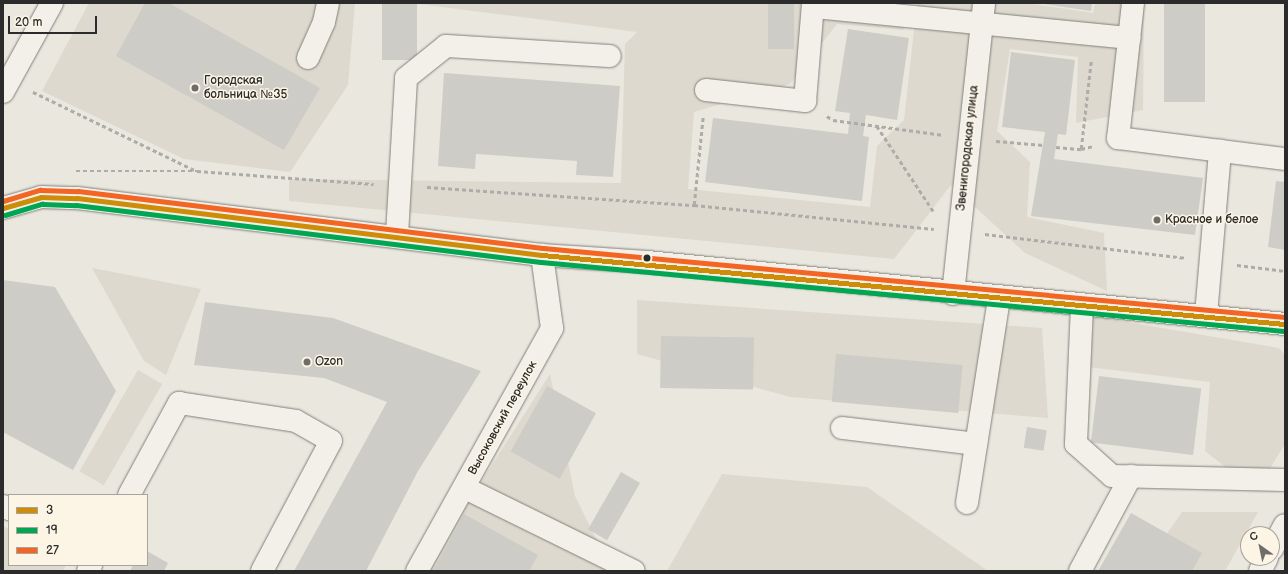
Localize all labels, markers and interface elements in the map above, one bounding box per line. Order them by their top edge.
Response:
scale bar [10,8,99,34]
text: 20 m [15,15,42,30]
place label: Городская больница №35 [204,74,287,102]
marker: Городская больница №35 [189,82,201,94]
street label: Звенигородская улица [954,84,982,212]
place label: Красное и белое [1165,213,1258,227]
marker: Красное и белое [1152,215,1162,225]
unlabelled marker [642,253,652,263]
place label: Ozon [315,355,343,369]
marker: Ozon [302,357,312,367]
street label: Высоковский переулок [466,358,540,478]
legend [8,494,148,566]
text: 3 [46,503,53,518]
text: 19 [46,523,58,538]
north arrow [1240,526,1280,566]
text: С [1247,529,1260,544]
text: 27 [46,543,59,558]

